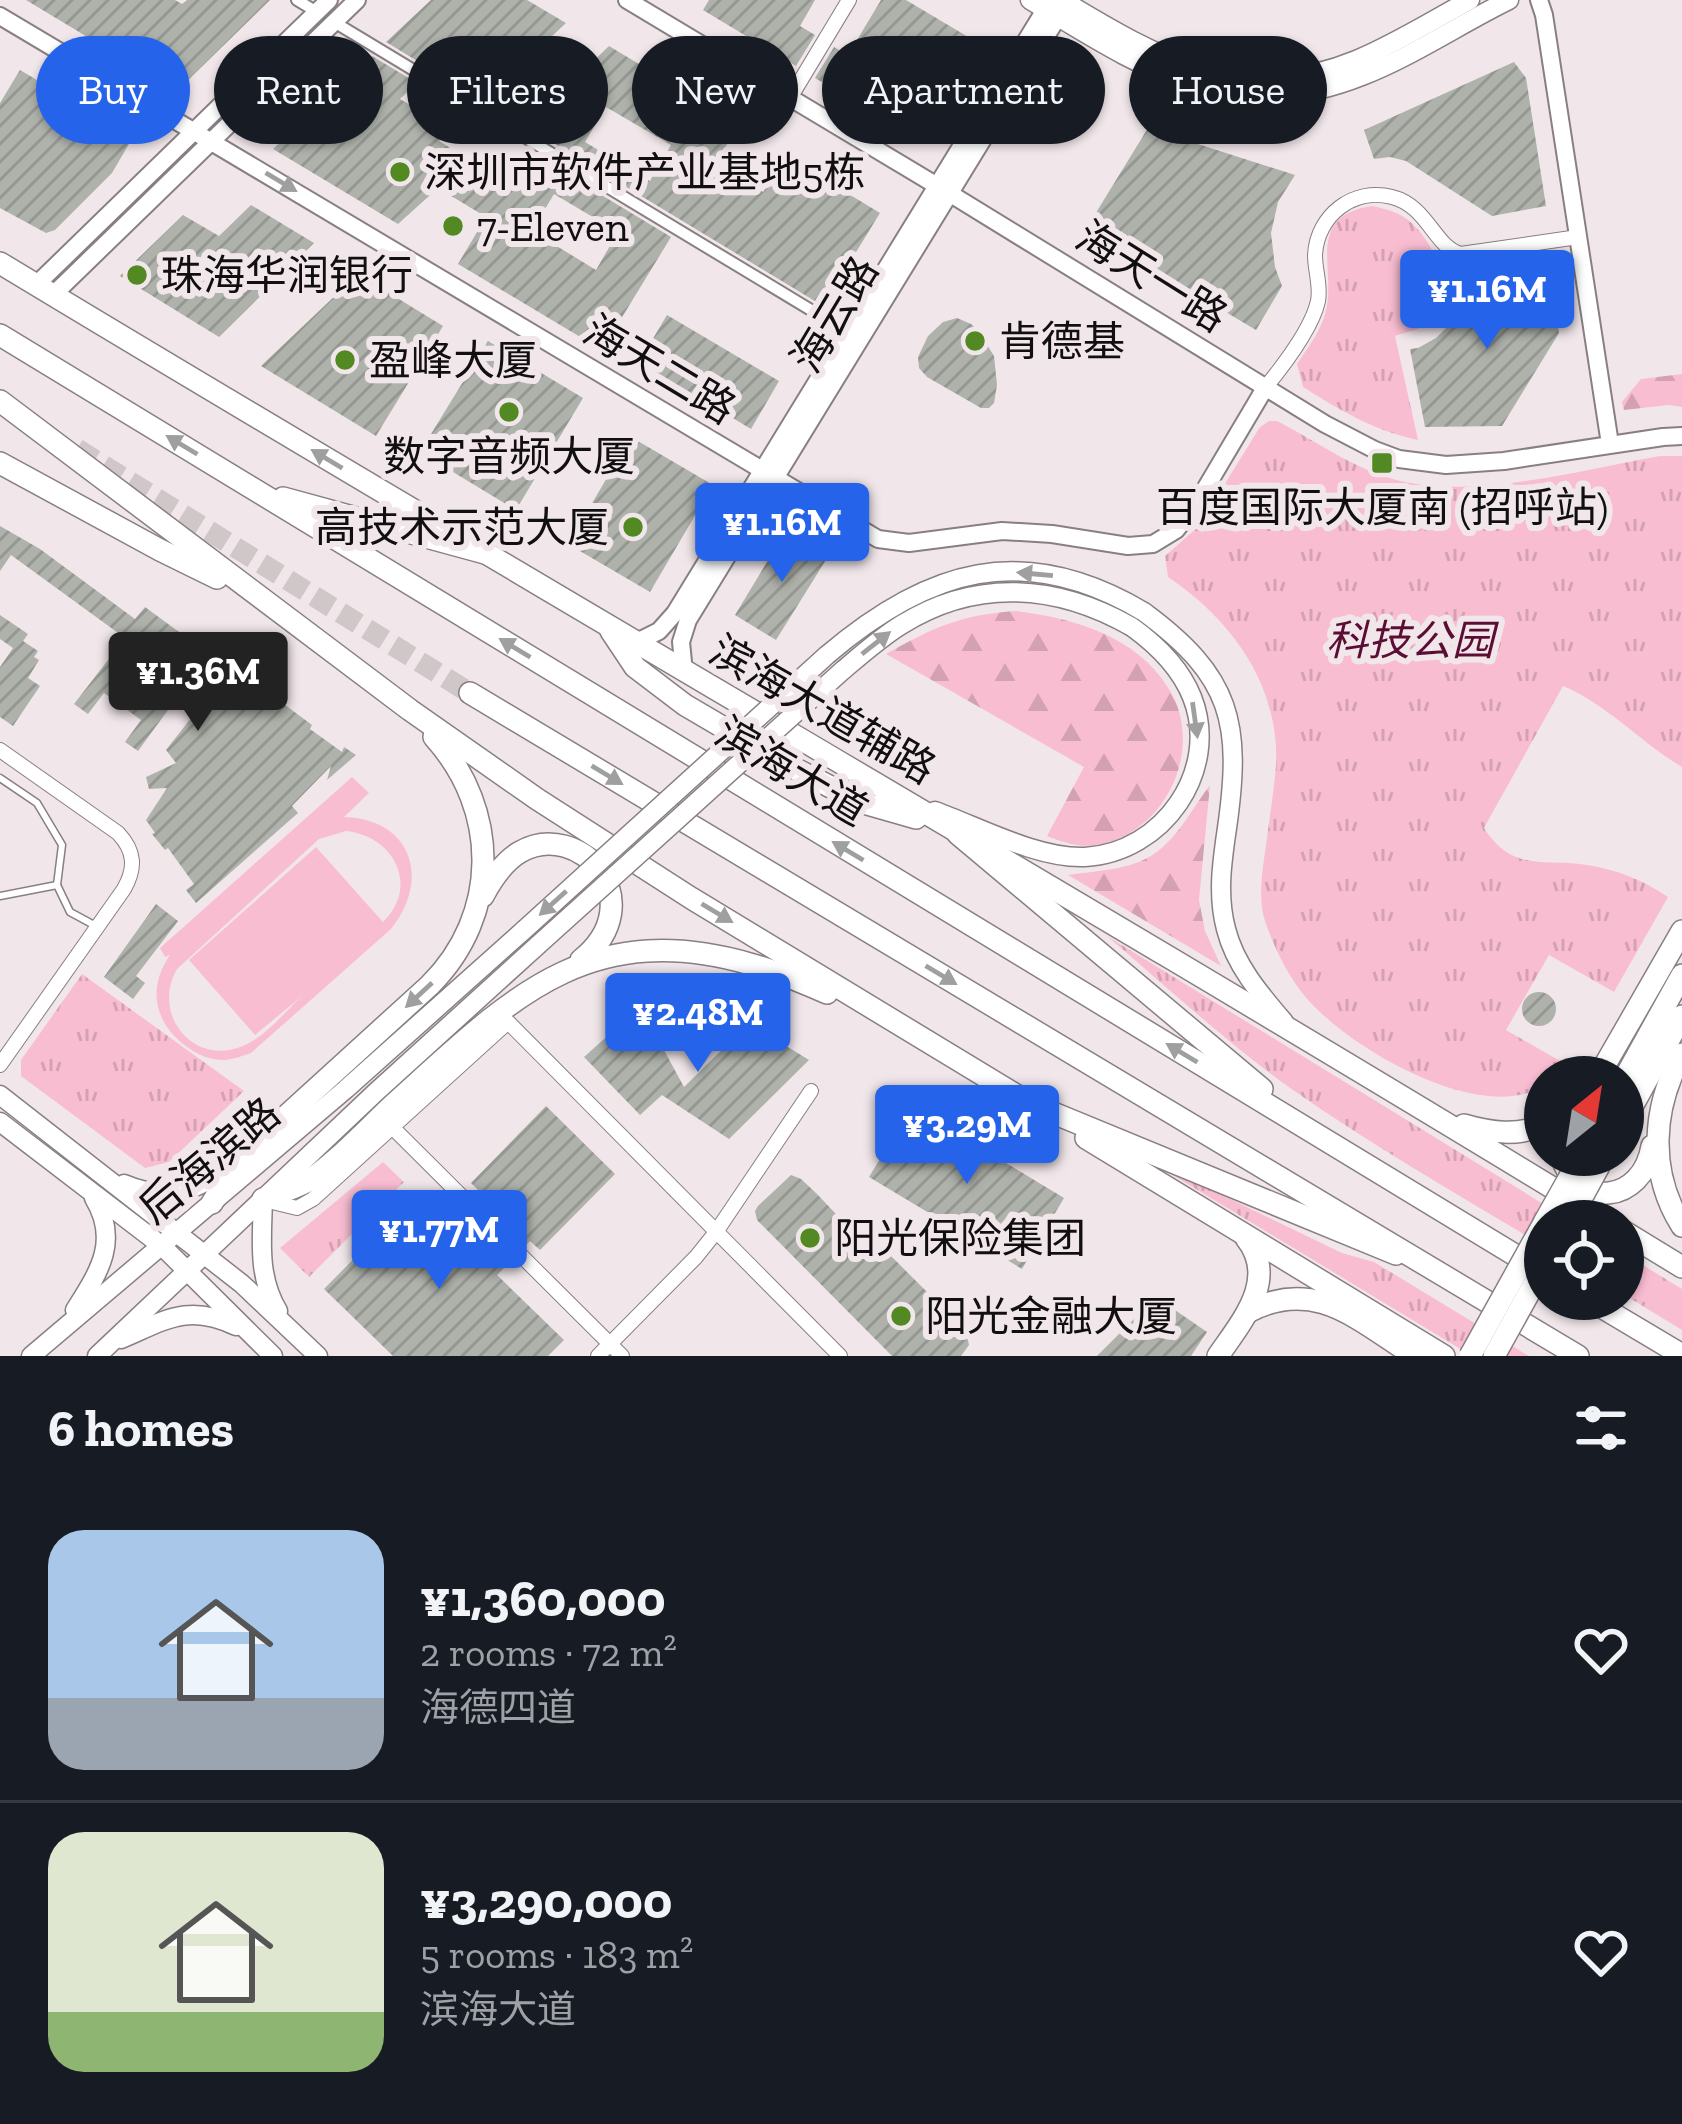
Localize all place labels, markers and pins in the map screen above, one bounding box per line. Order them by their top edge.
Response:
place label: 深圳市软件产业基地5栋 [424,147,866,198]
marker: 深圳市软件产业基地5栋 [387,159,413,185]
place label: 7-Eleven [477,201,629,252]
marker: 7-Eleven [440,213,466,239]
place label: 珠海华润银行 [161,250,413,301]
pin: ¥1.16M [1389,250,1585,352]
marker: 珠海华润银行 [124,262,150,288]
place label: 肯德基 [999,316,1125,367]
marker: 肯德基 [962,328,988,354]
place label: 盈峰大厦 [369,335,537,386]
marker: 盈峰大厦 [332,347,358,373]
marker: 数字音频大厦 [496,399,522,425]
place label: 数字音频大厦 [383,431,635,482]
marker: 百度国际大厦南 (招呼站) [1369,450,1395,476]
place label: 百度国际大厦南 (招呼站) [1156,482,1608,533]
pin: ¥1.16M [684,483,880,585]
place label: 高技术示范大厦 [315,502,609,553]
marker: 高技术示范大厦 [620,514,646,540]
pin: ¥1.36M [100,632,296,734]
pin: ¥2.48M [600,973,796,1075]
pin: ¥3.29M [869,1085,1065,1187]
pin: ¥1.77M [341,1190,537,1292]
place label: 阳光保险集团 [834,1213,1086,1264]
marker: 阳光保险集团 [797,1225,823,1251]
place label: 阳光金融大厦 [925,1291,1177,1342]
marker: 阳光金融大厦 [888,1303,914,1329]

